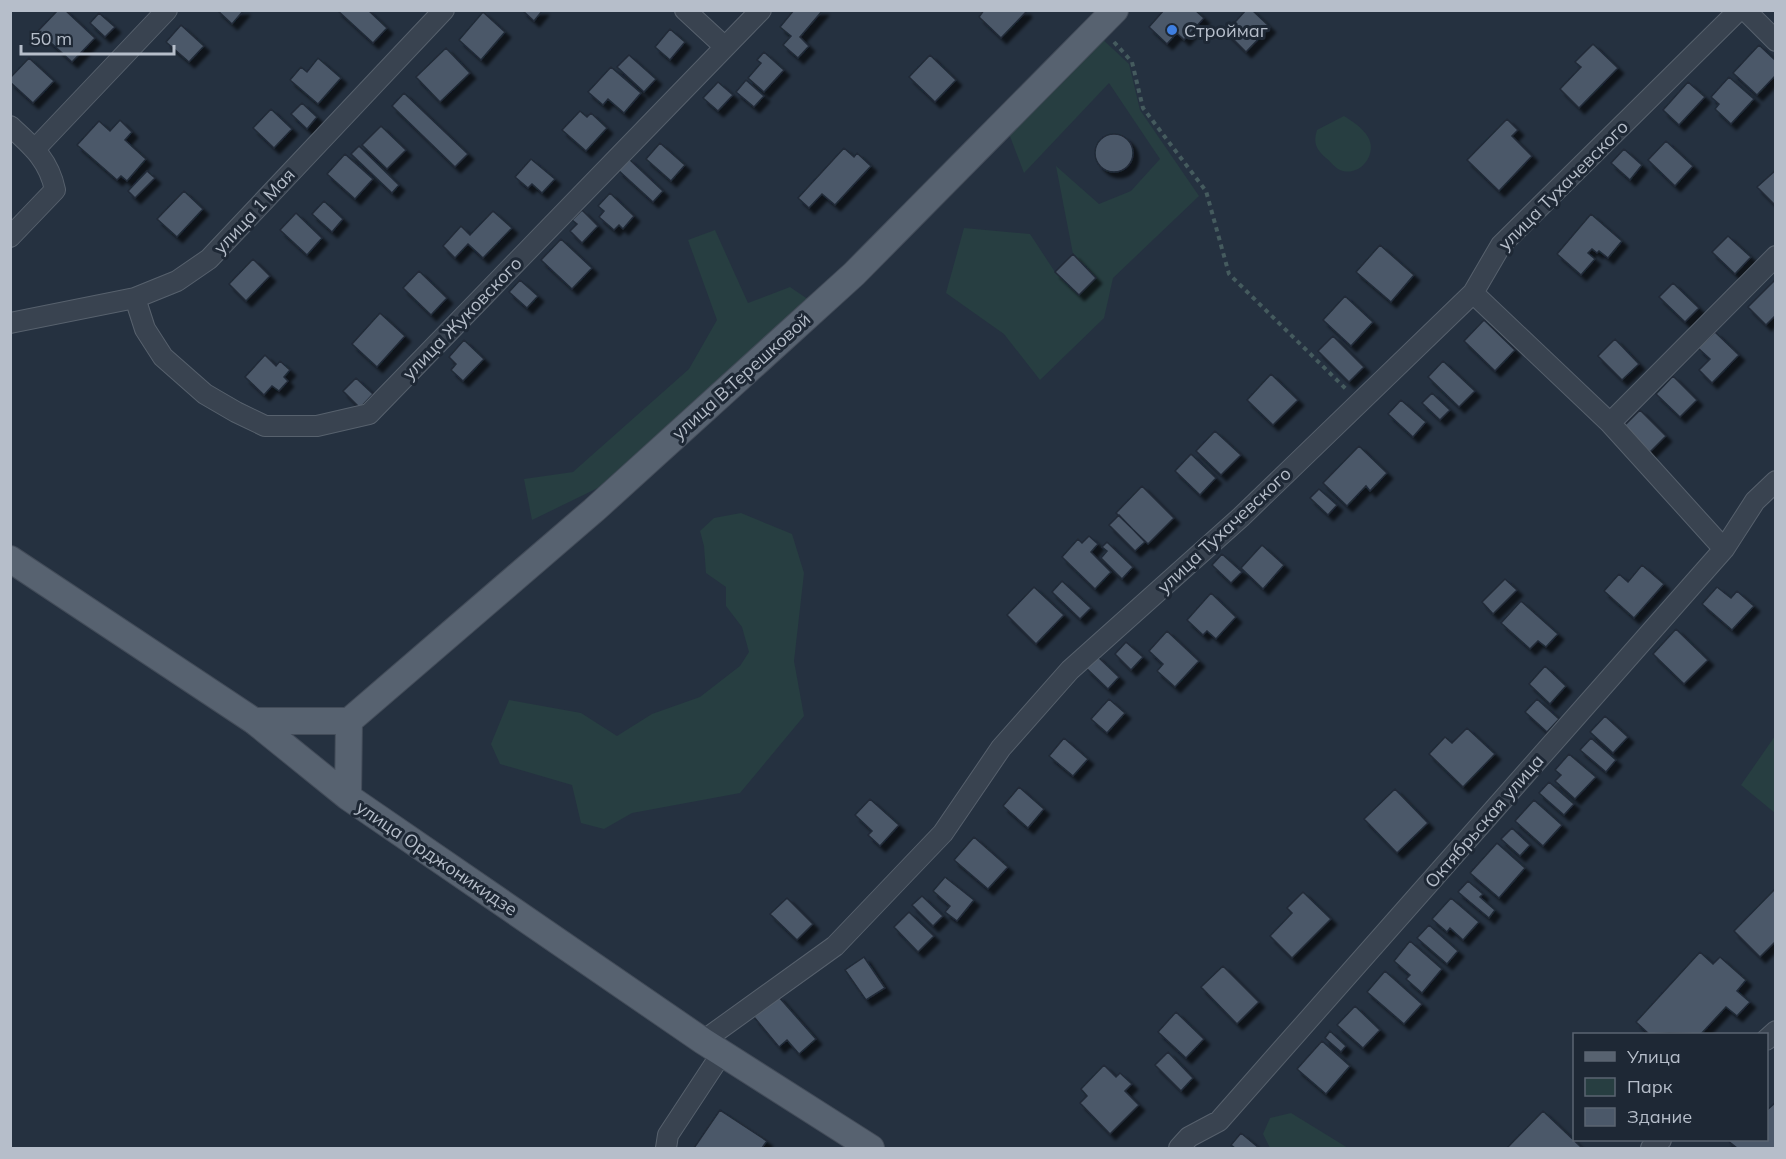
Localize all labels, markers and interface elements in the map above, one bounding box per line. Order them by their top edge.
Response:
scale bar [21,18,174,56]
place label: Строймаг [1184,19,1268,42]
marker: Строймаг [1165,23,1179,37]
text: 50 m [30,27,72,50]
street label: улица Тухачевского [1493,115,1633,255]
street label: улица 1 Мая [208,163,300,259]
street label: улица Жуковского [397,252,527,384]
street label: улица В.Терешковой [667,308,815,444]
street label: улица Тухачевского [1152,462,1296,598]
street label: Октябрьская улица [1420,749,1548,893]
street label: улица Орджоникидзе [352,795,522,921]
legend [1573,1033,1768,1141]
text: Улица [1626,1045,1681,1068]
text: Парк [1627,1075,1673,1098]
text: Здание [1627,1105,1692,1128]

